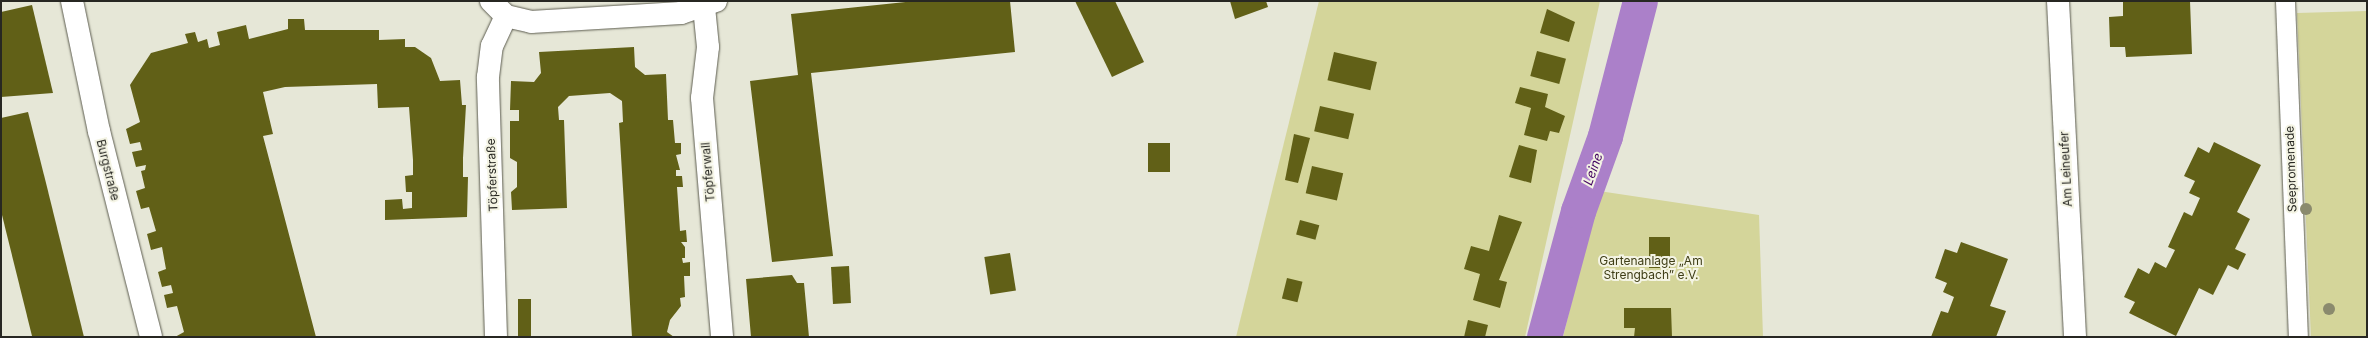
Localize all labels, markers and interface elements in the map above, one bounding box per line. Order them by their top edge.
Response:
street label: Seepromenade [2282,126,2300,212]
street label: Am Leineufer [2057,131,2075,207]
street label: Burgstraße [93,138,123,202]
street label: Töpferstraße [484,138,500,212]
street label: Töpferwall [698,142,718,202]
water label: Leine [1580,151,1606,187]
park label: Gartenanlage „Am Strengbach” e.V. [1599,254,1703,282]

